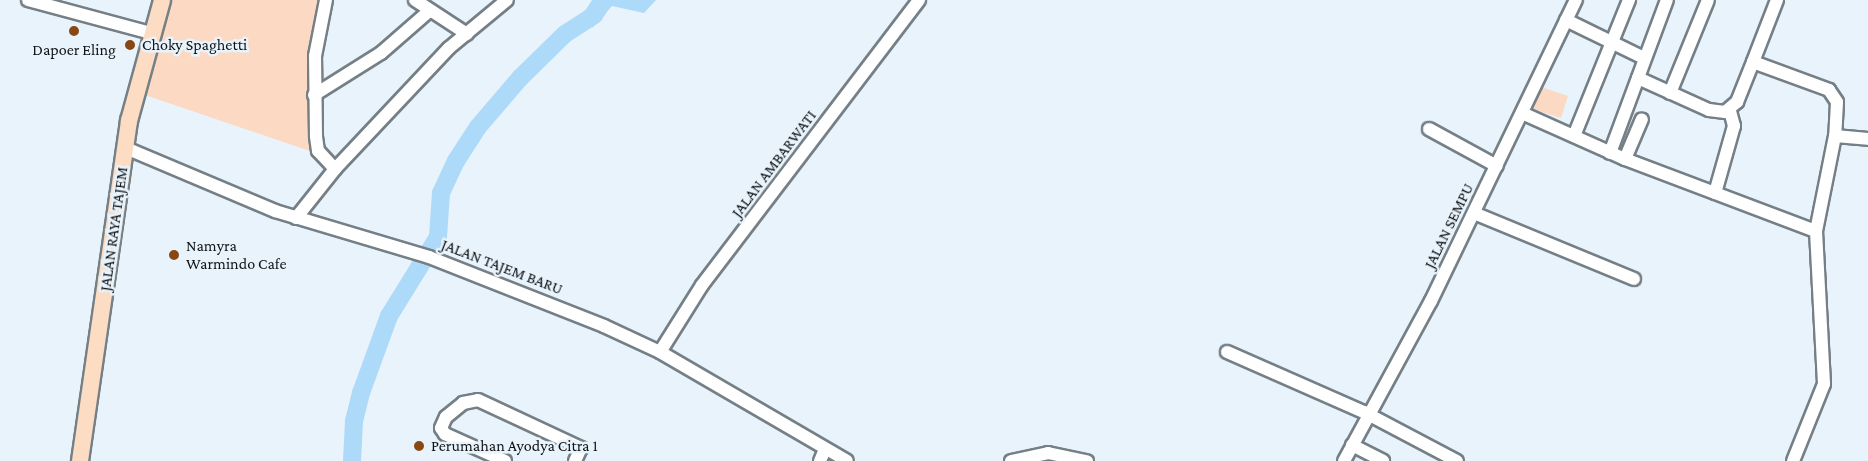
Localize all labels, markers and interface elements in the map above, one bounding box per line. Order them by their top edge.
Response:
marker: Dapoer Eling [67,24,81,38]
place label: Choky Spaghetti [142,35,247,55]
marker: Choky Spaghetti [123,38,137,52]
place label: Dapoer Eling [32,40,116,60]
street label: JALAN AMBARWATI [727,107,821,221]
street label: JALAN RAYA TAJEM [96,166,132,292]
street label: JALAN SEMPU [1420,180,1478,272]
street label: JALAN TAJEM BARU [439,235,565,299]
place label: Namyra Warmindo Cafe [186,236,287,274]
marker: Namyra Warmindo Cafe [167,248,181,262]
place label: Perumahan Ayodya Citra 1 [431,436,598,456]
marker: Perumahan Ayodya Citra 1 [412,439,426,453]

